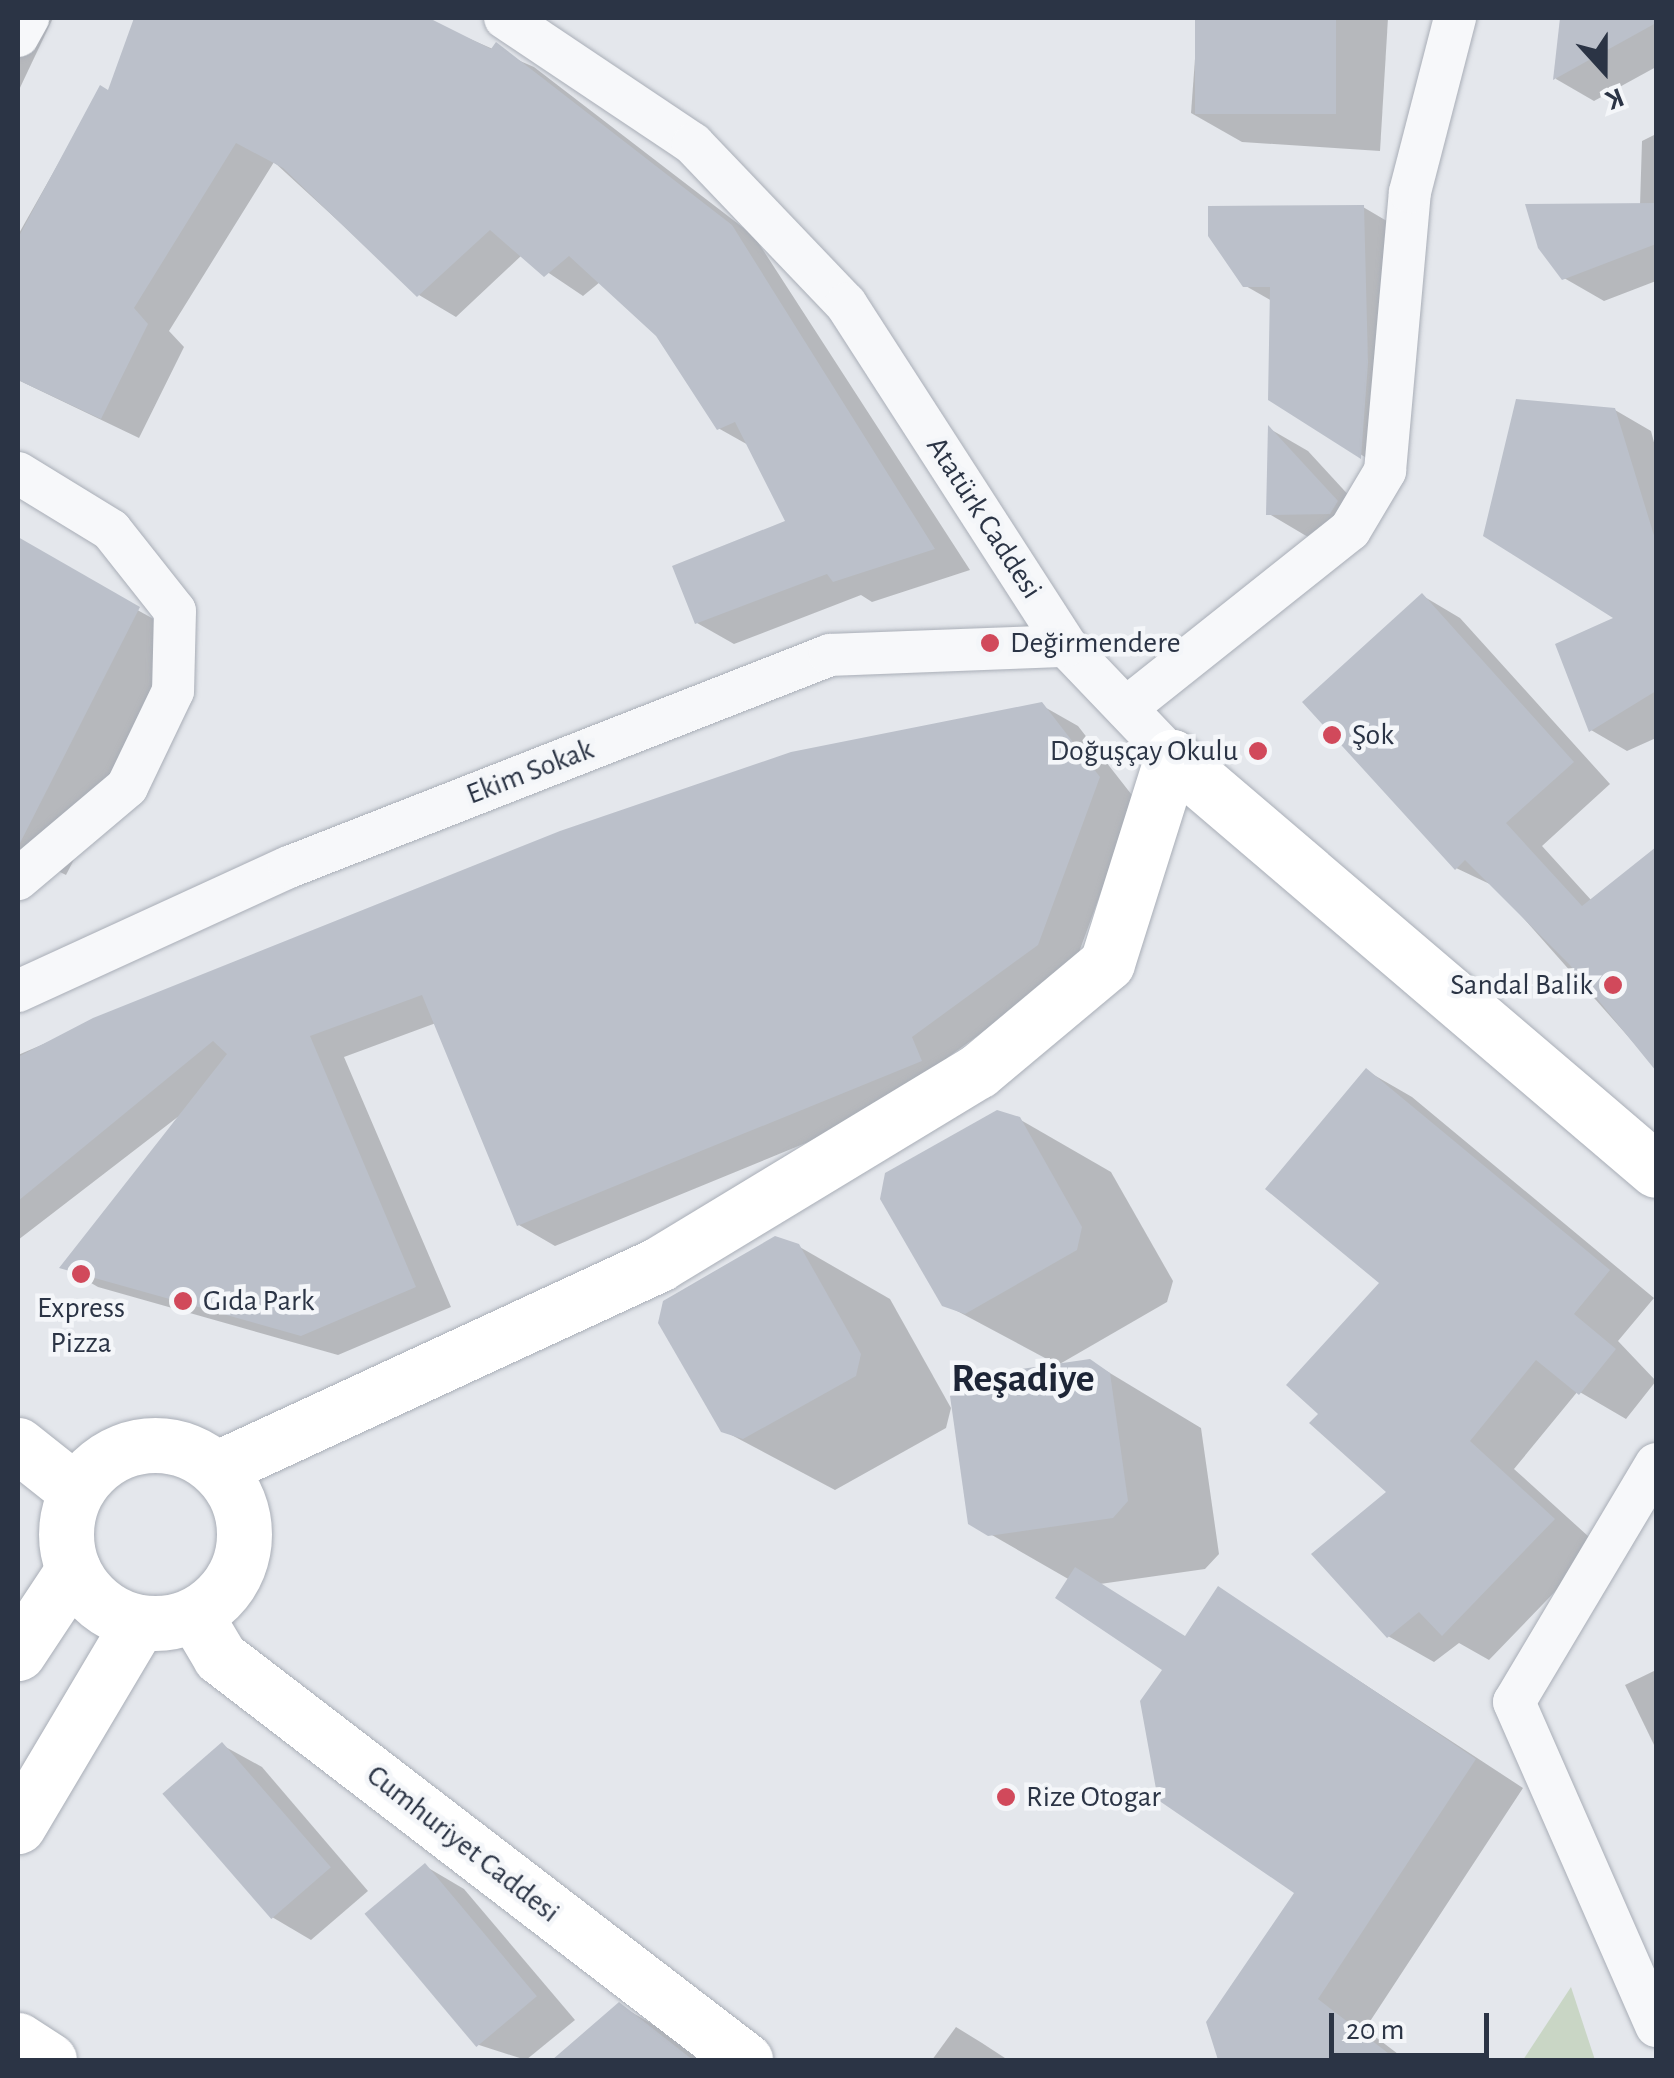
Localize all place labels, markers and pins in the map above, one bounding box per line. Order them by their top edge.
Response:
place label: Değirmendere [1010,625,1181,661]
marker: Değirmendere [979,632,1001,654]
place label: Şok [1352,717,1394,753]
marker: Şok [1321,724,1343,746]
place label: Doğuşçay Okulu [1050,733,1238,769]
marker: Doğuşçay Okulu [1247,740,1269,762]
place label: Sandal Balik [1450,967,1593,1003]
marker: Sandal Balik [1602,974,1624,996]
marker: Express Pizza [70,1263,92,1285]
place label: Gıda Park [203,1283,314,1319]
place label: Express Pizza [37,1290,125,1360]
marker: Gıda Park [172,1290,194,1312]
place label: Rize Otogar [1026,1779,1161,1815]
marker: Rize Otogar [995,1786,1017,1808]

